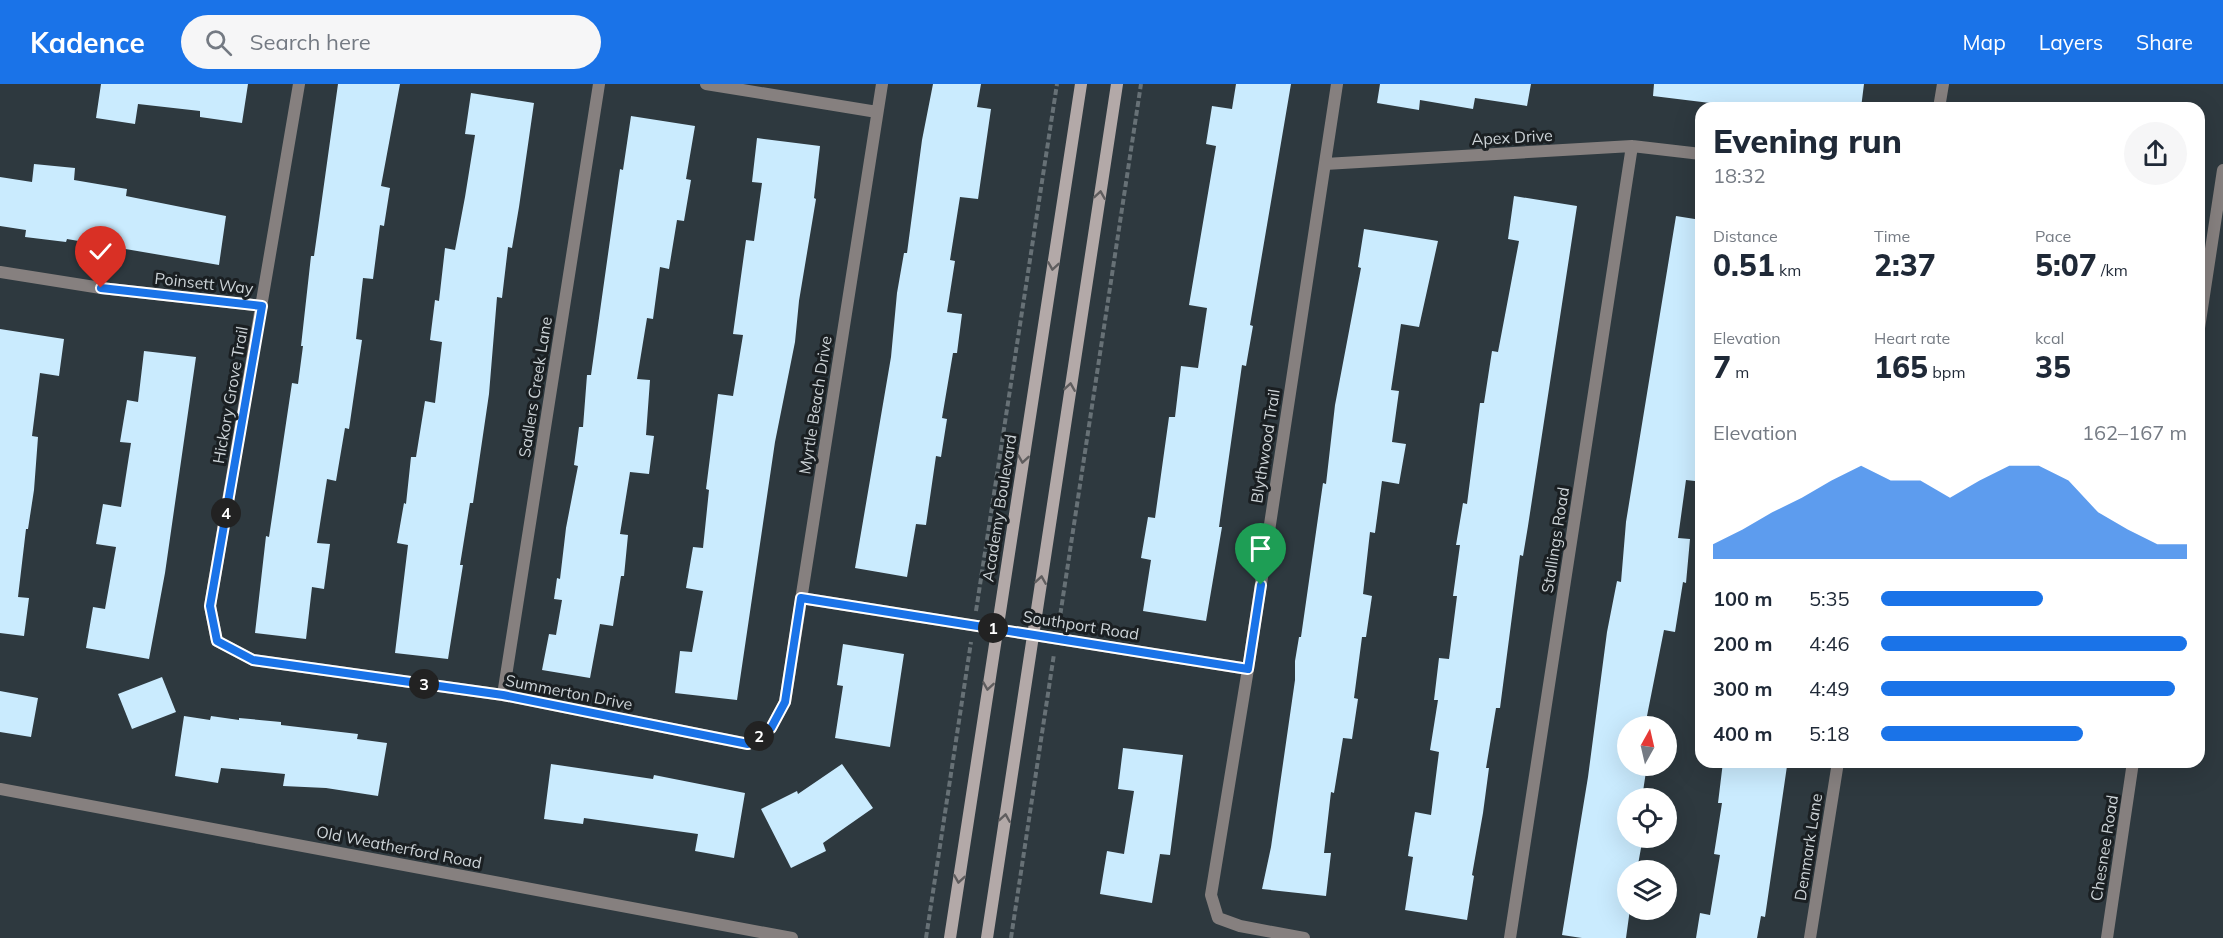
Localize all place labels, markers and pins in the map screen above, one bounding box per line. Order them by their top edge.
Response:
pin [75,226,126,288]
pin: 4 [211,498,241,528]
pin [1235,523,1286,585]
pin: 1 [978,613,1008,643]
pin: 3 [409,669,439,699]
pin: 2 [744,721,774,751]

